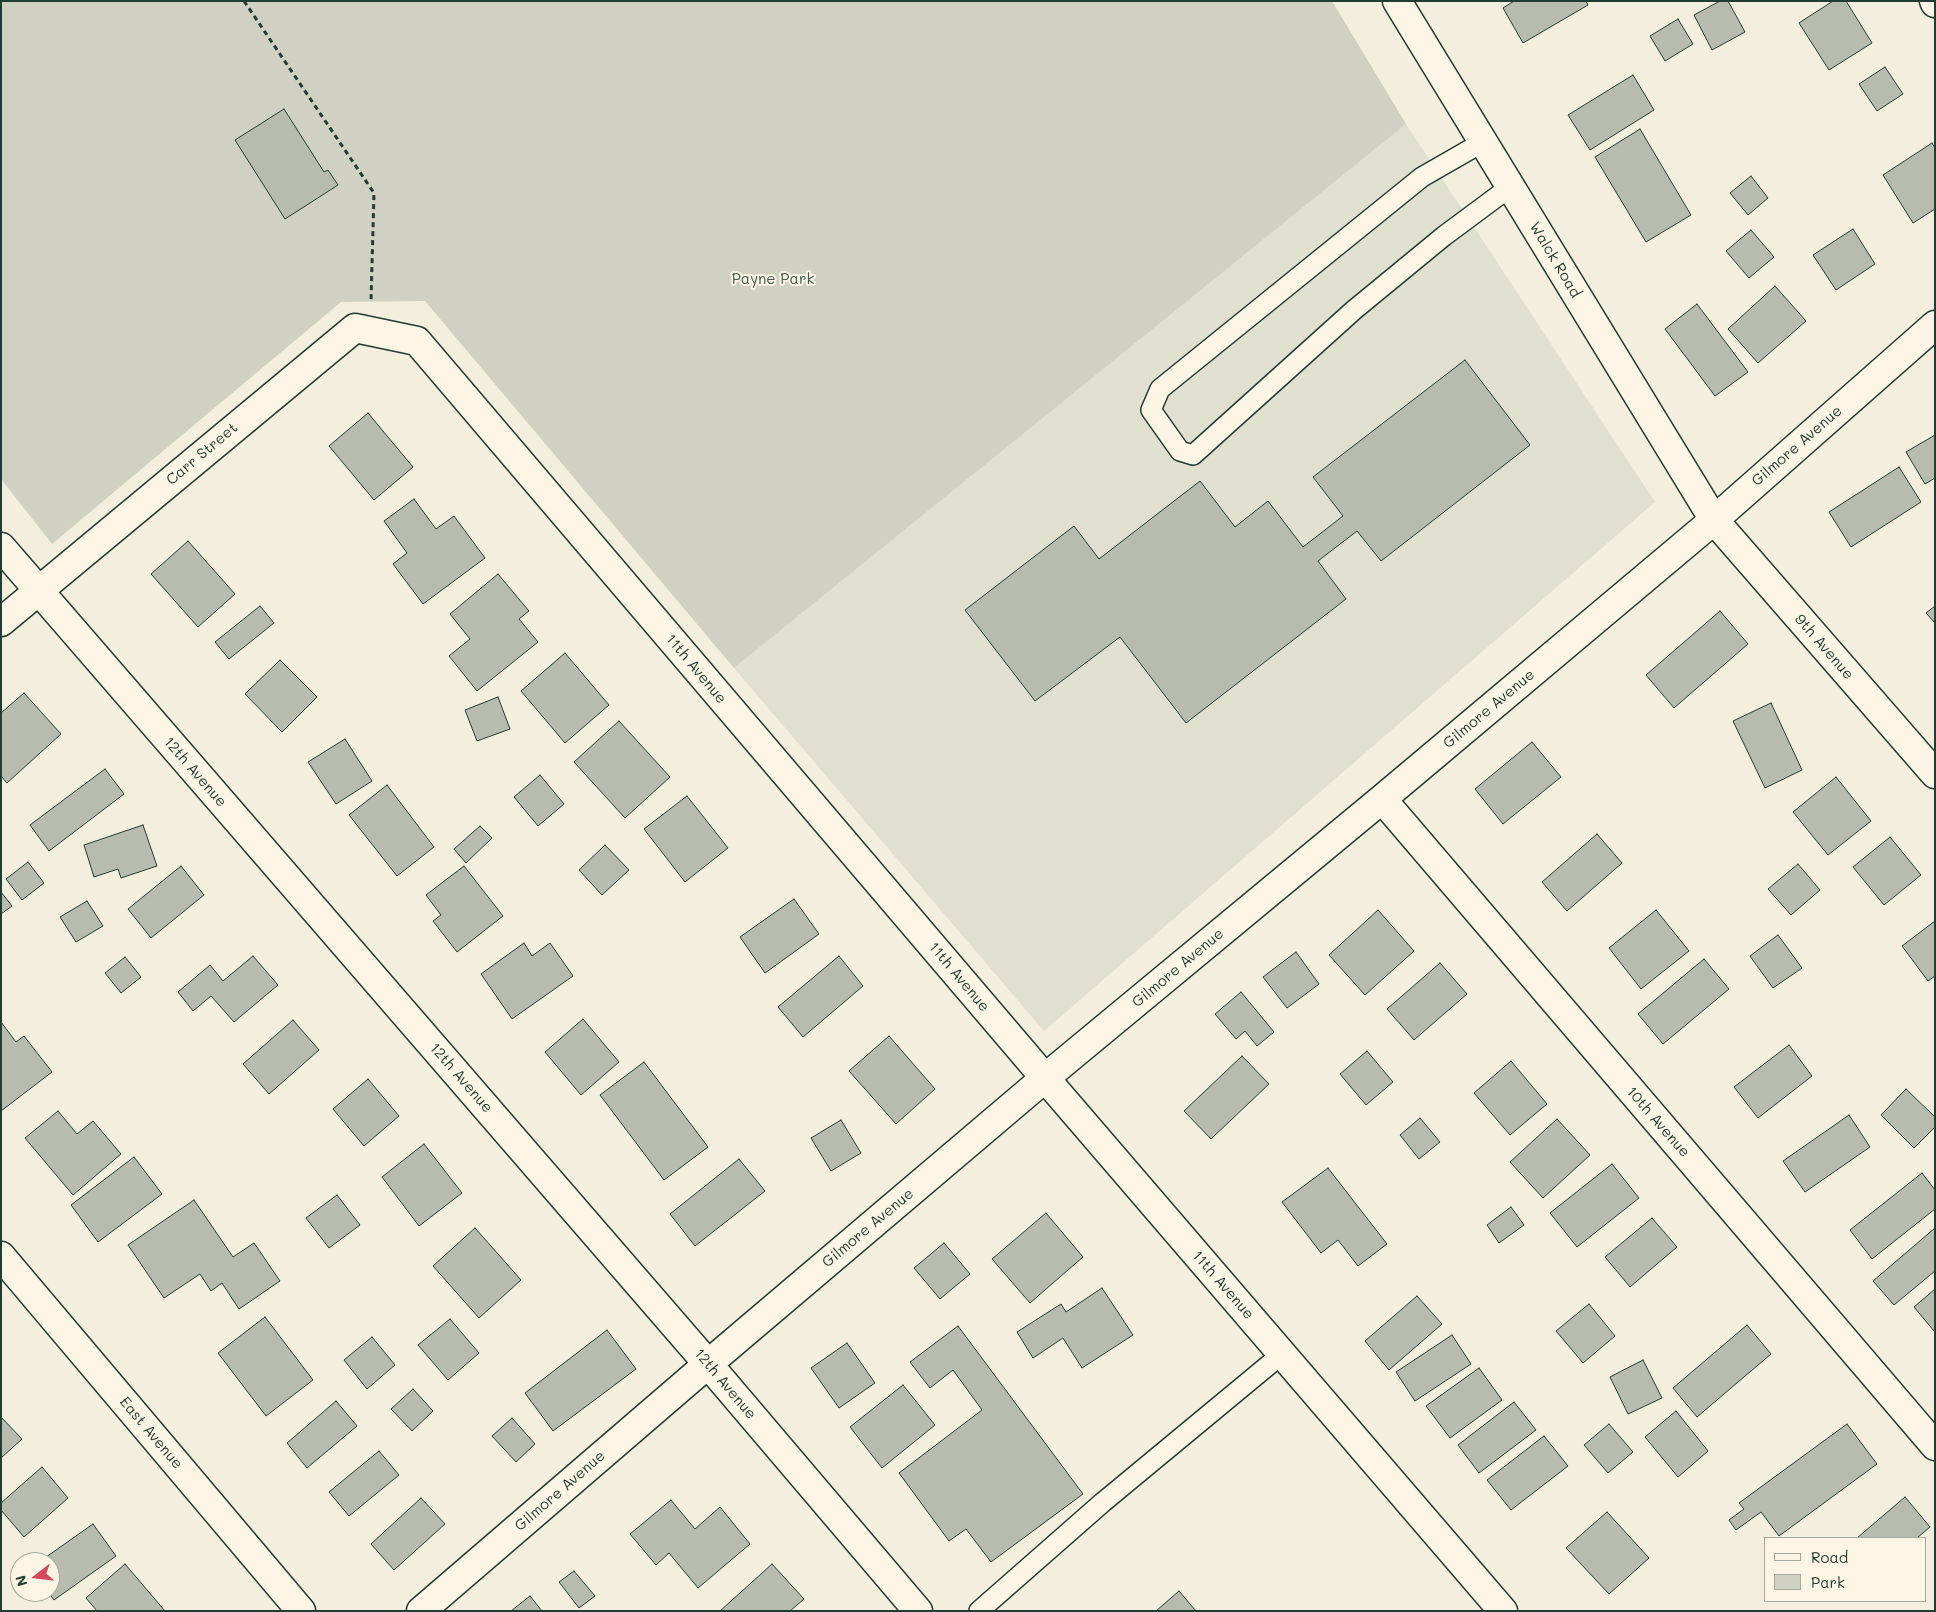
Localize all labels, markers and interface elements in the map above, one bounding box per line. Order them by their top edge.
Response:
street label: Walck Road [1525,219,1585,301]
park label: Payne Park [732,270,814,288]
street label: Gilmore Avenue [1748,402,1846,490]
street label: Carr Street [163,419,241,489]
street label: 9th Avenue [1791,611,1857,683]
street label: 11th Avenue [662,631,730,707]
street label: Gilmore Avenue [1440,666,1538,752]
street label: 12th Avenue [160,733,230,811]
street label: Gilmore Avenue [1129,925,1227,1011]
street label: 11th Avenue [925,939,993,1015]
street label: 12th Avenue [426,1039,496,1117]
street label: 10th Avenue [1622,1083,1694,1161]
street label: Gilmore Avenue [819,1185,917,1271]
street label: 11th Avenue [1188,1247,1258,1323]
street label: 12th Avenue [690,1345,760,1423]
street label: East Avenue [116,1393,186,1473]
street label: Gilmore Avenue [511,1447,609,1535]
legend [1764,1537,1926,1602]
text: Road [1811,1547,1848,1567]
north arrow [10,1552,60,1602]
text: Park [1811,1572,1845,1592]
text: N [10,1573,32,1589]

